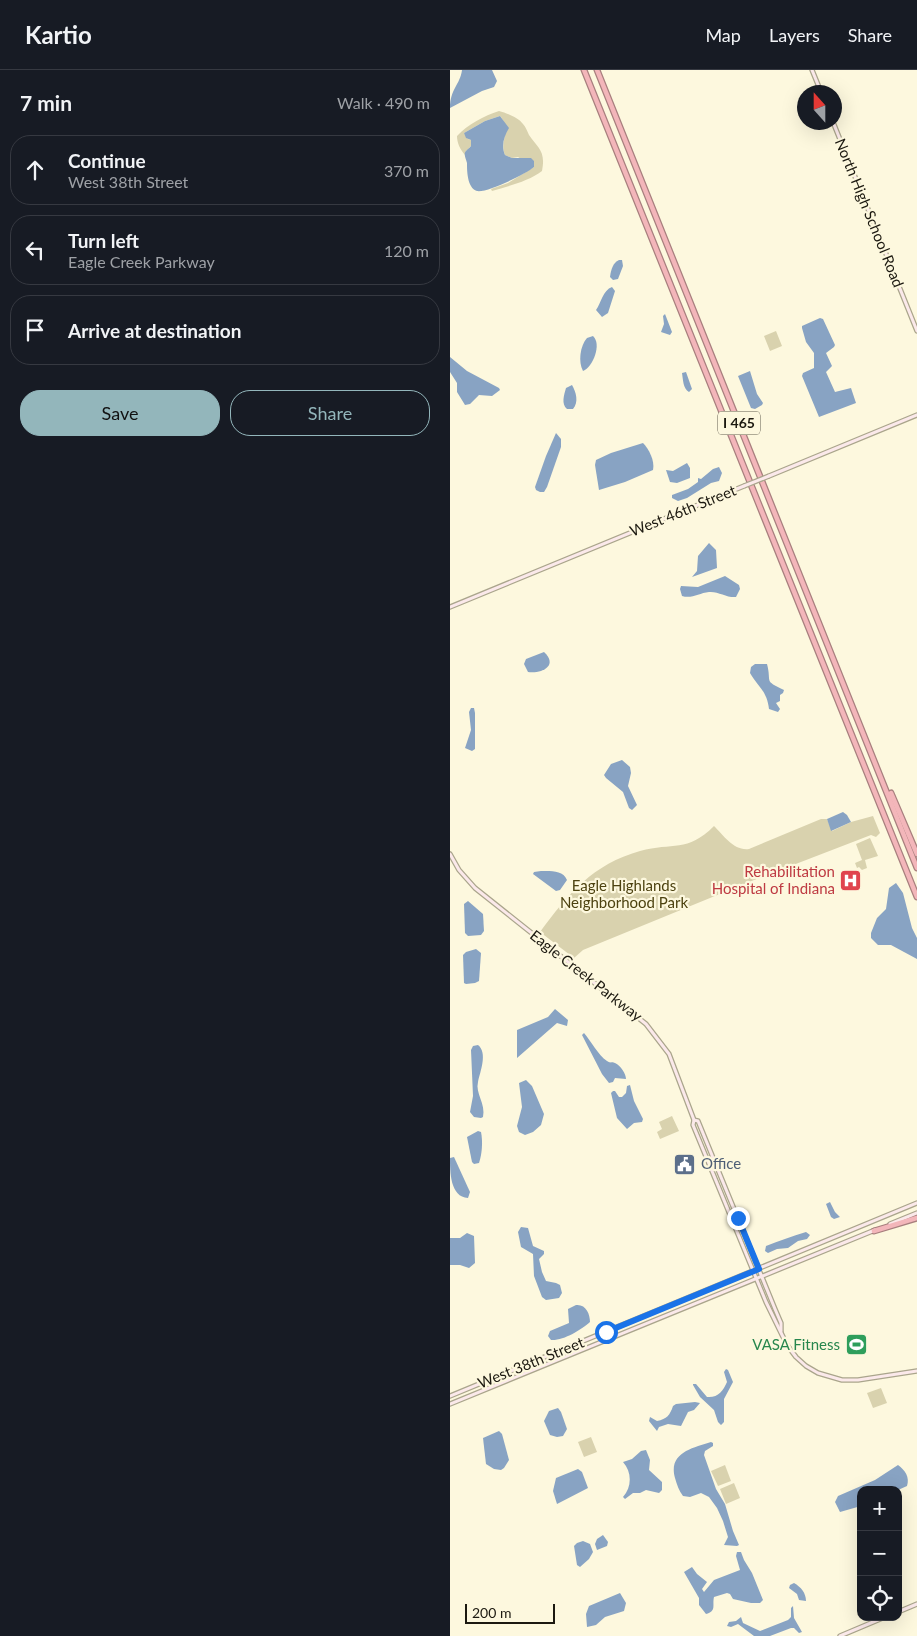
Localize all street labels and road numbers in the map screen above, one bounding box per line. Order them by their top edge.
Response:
street label: North High School Road [832,136,908,290]
road number: I 465 [718,412,760,434]
street label: West 46th Street [627,480,739,540]
street label: Eagle Creek Parkway [527,926,647,1025]
street label: West 38th Street [475,1332,587,1392]

